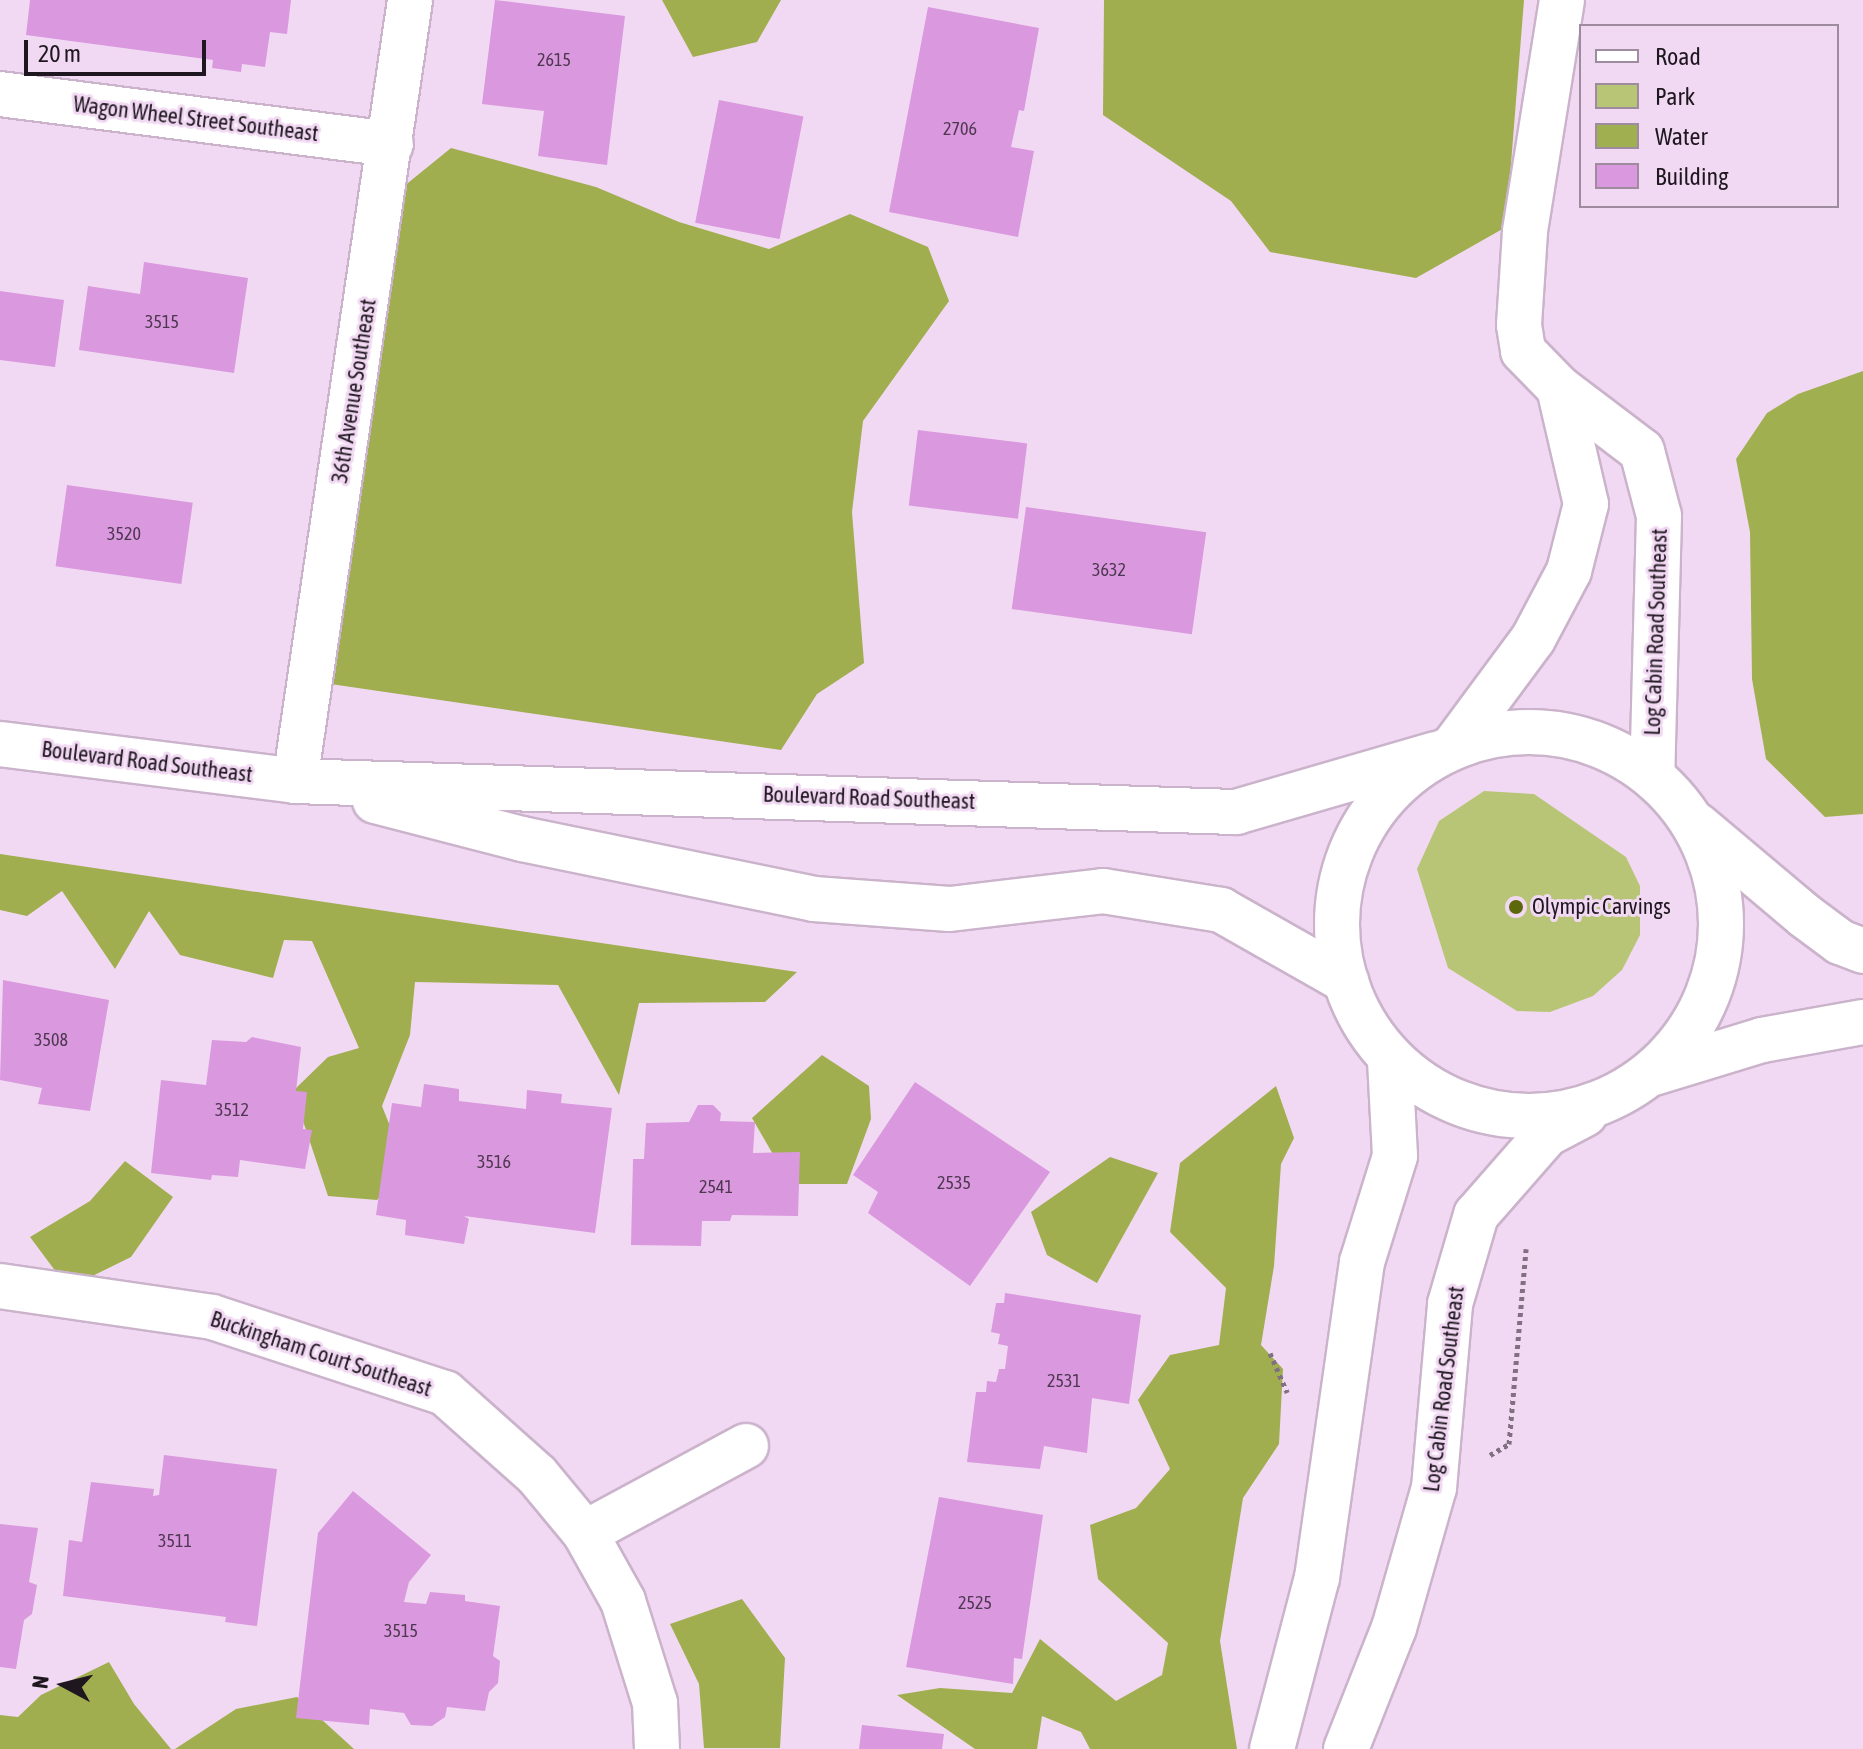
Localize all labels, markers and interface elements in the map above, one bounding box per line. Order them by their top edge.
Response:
scale bar [28,24,210,74]
legend [1579,24,1839,208]
text: 20 m [38,40,81,67]
text: Road [1655,43,1701,70]
house number: 2615 [537,49,571,71]
text: Park [1655,83,1695,110]
street label: Wagon Wheel Street Southeast [72,91,320,147]
house number: 2706 [943,118,977,140]
text: Water [1655,123,1708,150]
text: Building [1655,163,1728,190]
street label: 36th Avenue Southeast [326,297,382,485]
house number: 3515 [145,311,179,333]
house number: 3520 [107,523,141,545]
street label: Log Cabin Road Southeast [1639,528,1673,736]
house number: 3632 [1092,559,1126,581]
street label: Boulevard Road Southeast [40,736,254,788]
street label: Boulevard Road Southeast [762,781,976,815]
place label: Olympic Carvings [1532,894,1671,920]
marker: Olympic Carvings [1507,898,1525,916]
house number: 3508 [34,1029,68,1051]
house number: 3512 [215,1099,249,1121]
house number: 3516 [477,1151,511,1173]
house number: 2535 [937,1172,971,1194]
house number: 2541 [699,1176,733,1198]
street label: Log Cabin Road Southeast [1418,1285,1470,1493]
street label: Buckingham Court Southeast [207,1306,435,1402]
house number: 2531 [1047,1370,1081,1392]
house number: 3511 [158,1530,192,1552]
house number: 2525 [958,1592,992,1614]
house number: 3515 [384,1620,418,1642]
north arrow [24,1645,104,1725]
text: N [26,1674,54,1690]

